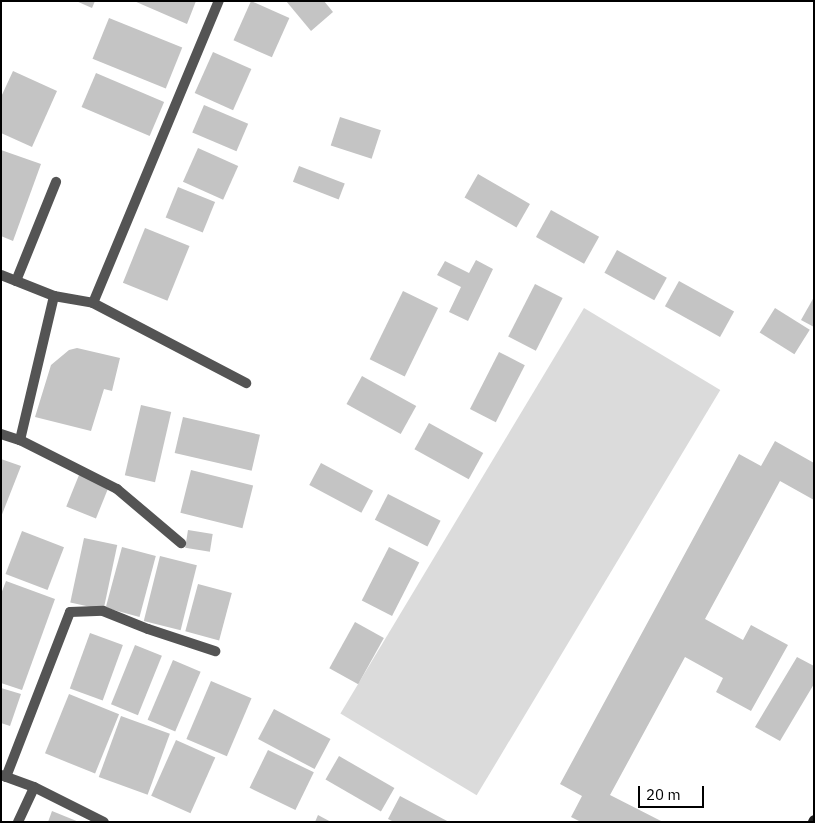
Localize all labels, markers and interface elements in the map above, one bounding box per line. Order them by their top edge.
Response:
scale bar [640,776,706,808]
text: 20 m [646,785,681,804]

